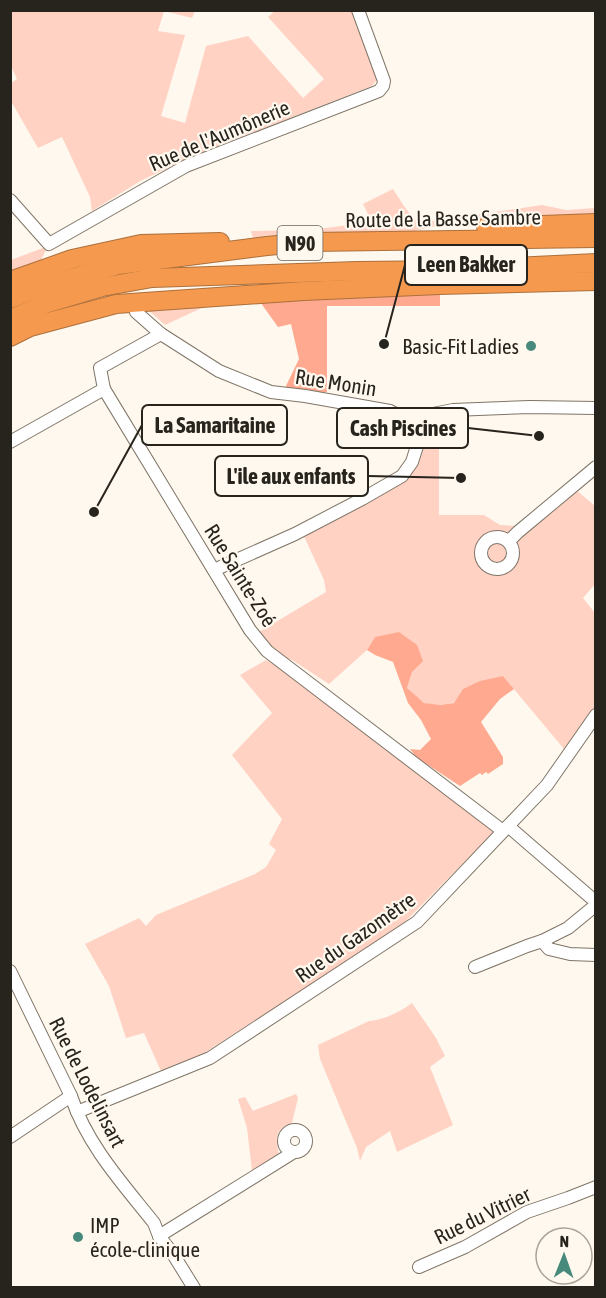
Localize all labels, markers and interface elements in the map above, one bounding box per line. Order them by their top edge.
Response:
street label: Rue de l'Aumônerie [145,95,293,175]
street label: Route de la Basse Sambre [345,204,541,232]
road number: N90 [278,226,322,260]
callout: Leen Bakker [405,245,527,285]
text: Leen Bakker [417,251,516,277]
place label: Basic-Fit Ladies [402,334,519,358]
marker: Basic-Fit Ladies [524,339,538,353]
street label: Rue Monin [294,364,378,400]
callout: La Samaritaine [142,405,287,445]
callout: Cash Piscines [337,408,468,448]
text: La Samaritaine [154,412,276,438]
text: Cash Piscines [350,415,457,441]
callout: L'ile aux enfants [215,456,368,496]
text: L'ile aux enfants [226,463,356,489]
street label: Rue Sainte-Zoé [200,519,282,631]
street label: Rue du Gazomètre [291,887,419,987]
street label: Rue de Lodelinsart [45,1013,131,1151]
street label: Rue du Vitrier [430,1181,535,1249]
place label: IMP école-clinique [90,1213,200,1261]
north arrow [534,1226,594,1286]
marker: IMP école-clinique [71,1230,85,1244]
text: N [559,1232,569,1250]

